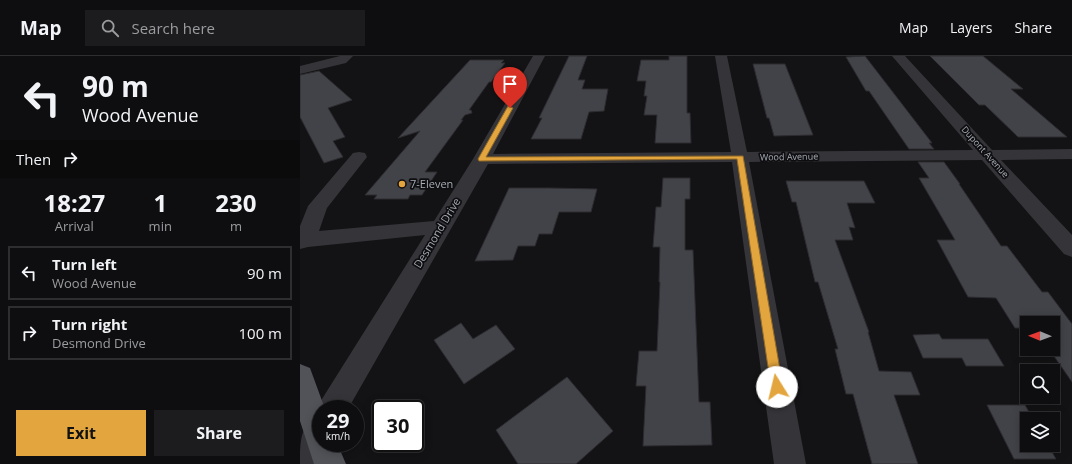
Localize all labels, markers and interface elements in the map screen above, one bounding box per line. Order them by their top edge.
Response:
search box [85,10,365,46]
text: Map [20,15,61,41]
icon: search [99,17,121,39]
text: Search here [131,18,215,38]
text: Map [899,18,928,37]
text: Layers [950,18,992,37]
text: Share [1014,18,1052,37]
text: 90 m [82,67,149,105]
pin [493,67,527,108]
icon: left [16,72,68,124]
icon: arrive [499,73,521,95]
text: Wood Avenue [82,103,199,127]
street label: Dupont Avenue [959,123,1012,180]
icon: right [59,148,81,170]
text: Then [16,149,51,169]
street label: Wood Avenue [760,149,818,164]
place label: 7-Eleven [410,176,453,191]
marker: 7-Eleven [397,179,407,189]
text: 18:27 [43,186,105,219]
text: 1 [153,186,167,219]
text: 230 [215,186,257,219]
street label: Desmond Drive [410,195,463,271]
text: Arrival [55,217,94,235]
text: min [149,217,172,235]
text: m [230,217,242,235]
text: Turn left [52,254,117,274]
icon: left [18,262,40,284]
text: 90 m [247,263,282,283]
text: Wood Avenue [52,274,136,292]
text: Turn right [52,314,127,334]
north arrow [1020,316,1060,356]
map controls [1020,316,1060,452]
icon: right [18,322,40,344]
text: 100 m [238,323,282,343]
text: Desmond Drive [52,334,146,352]
button: search [1020,364,1060,404]
position arrow [756,366,798,408]
speed limit sign: 30 [372,400,424,452]
text: 29 [327,407,349,434]
button: Exit [16,410,146,456]
button: Share [154,410,284,456]
button: layers [1020,412,1060,452]
text: km/h [326,429,350,443]

